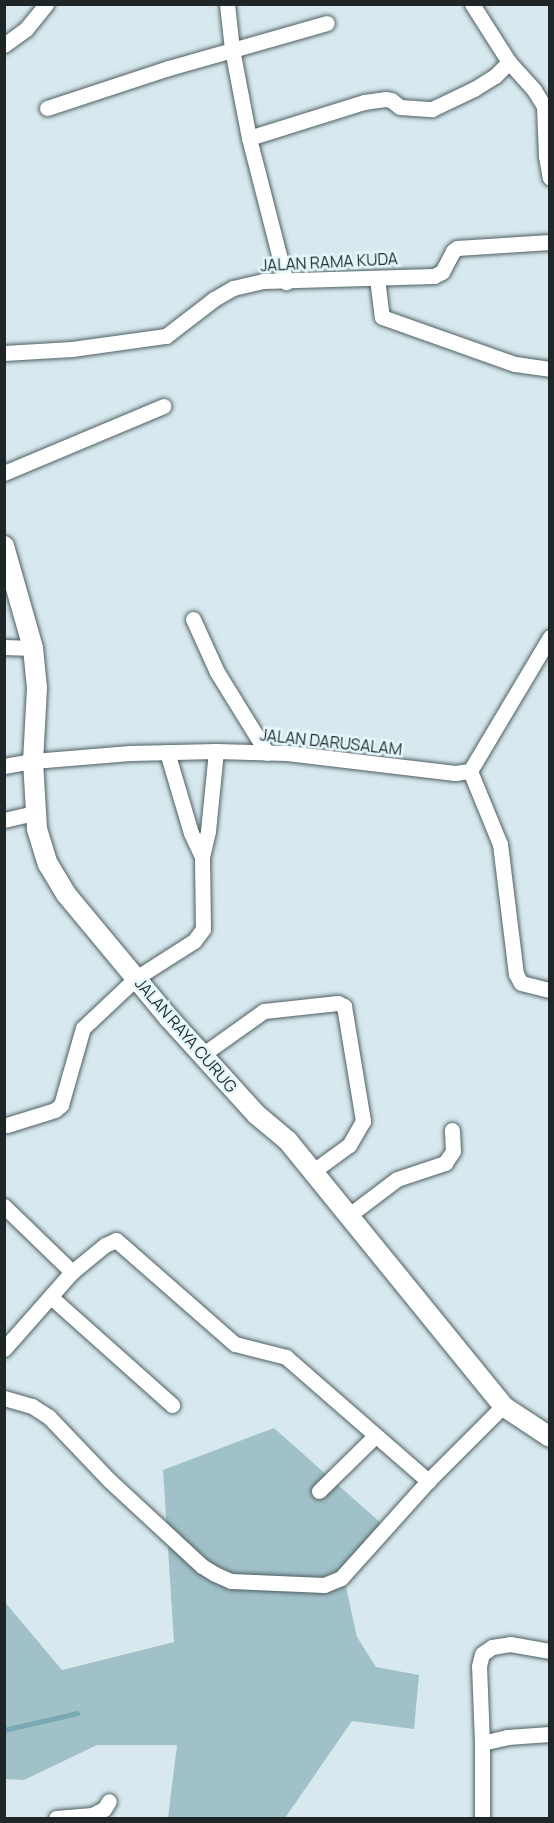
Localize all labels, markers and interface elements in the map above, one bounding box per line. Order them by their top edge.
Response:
street label: JALAN RAMA KUDA [260,249,398,275]
street label: JALAN DARUSALAM [259,725,403,759]
street label: JALAN RAYA CURUG [131,974,241,1096]

